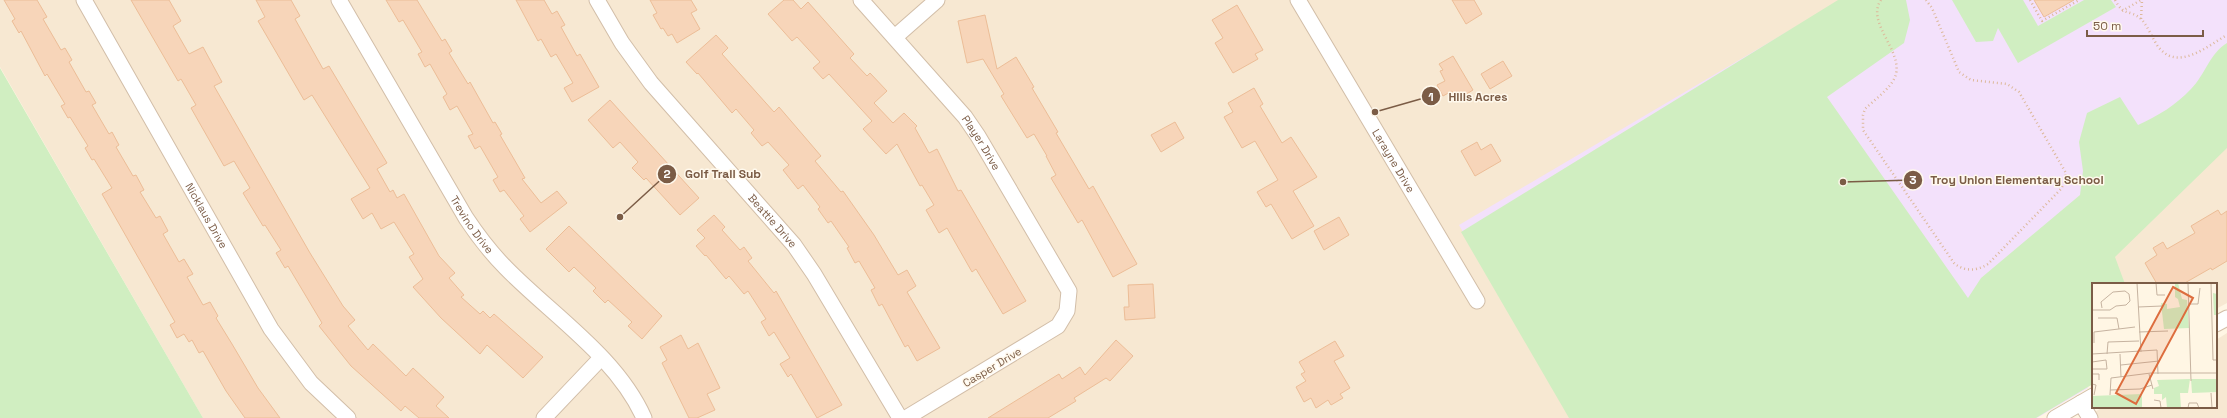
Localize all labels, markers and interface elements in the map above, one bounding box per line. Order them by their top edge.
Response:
scale bar [2087,12,2203,38]
text: 50 m [2093,18,2121,34]
callout: Hills Acres [1421,84,1516,108]
text: 1 [1428,89,1434,105]
text: Hills Acres [1448,89,1508,105]
street label: Player Drive [959,113,1004,173]
street label: Larayne Drive [1369,126,1418,195]
callout: Golf Trail Sub [657,162,769,186]
text: 2 [663,166,671,182]
text: Golf Trail Sub [685,166,761,182]
callout: Troy Union Elementary School [1903,168,2112,192]
text: 3 [1909,172,1917,188]
text: Troy Union Elementary School [1930,172,2104,188]
street label: Nicklaus Drive [182,180,231,251]
street label: Beattie Drive [745,191,800,251]
street label: Trevino Drive [447,193,497,256]
inset map [2092,283,2217,408]
street label: Casper Drive [960,344,1024,390]

